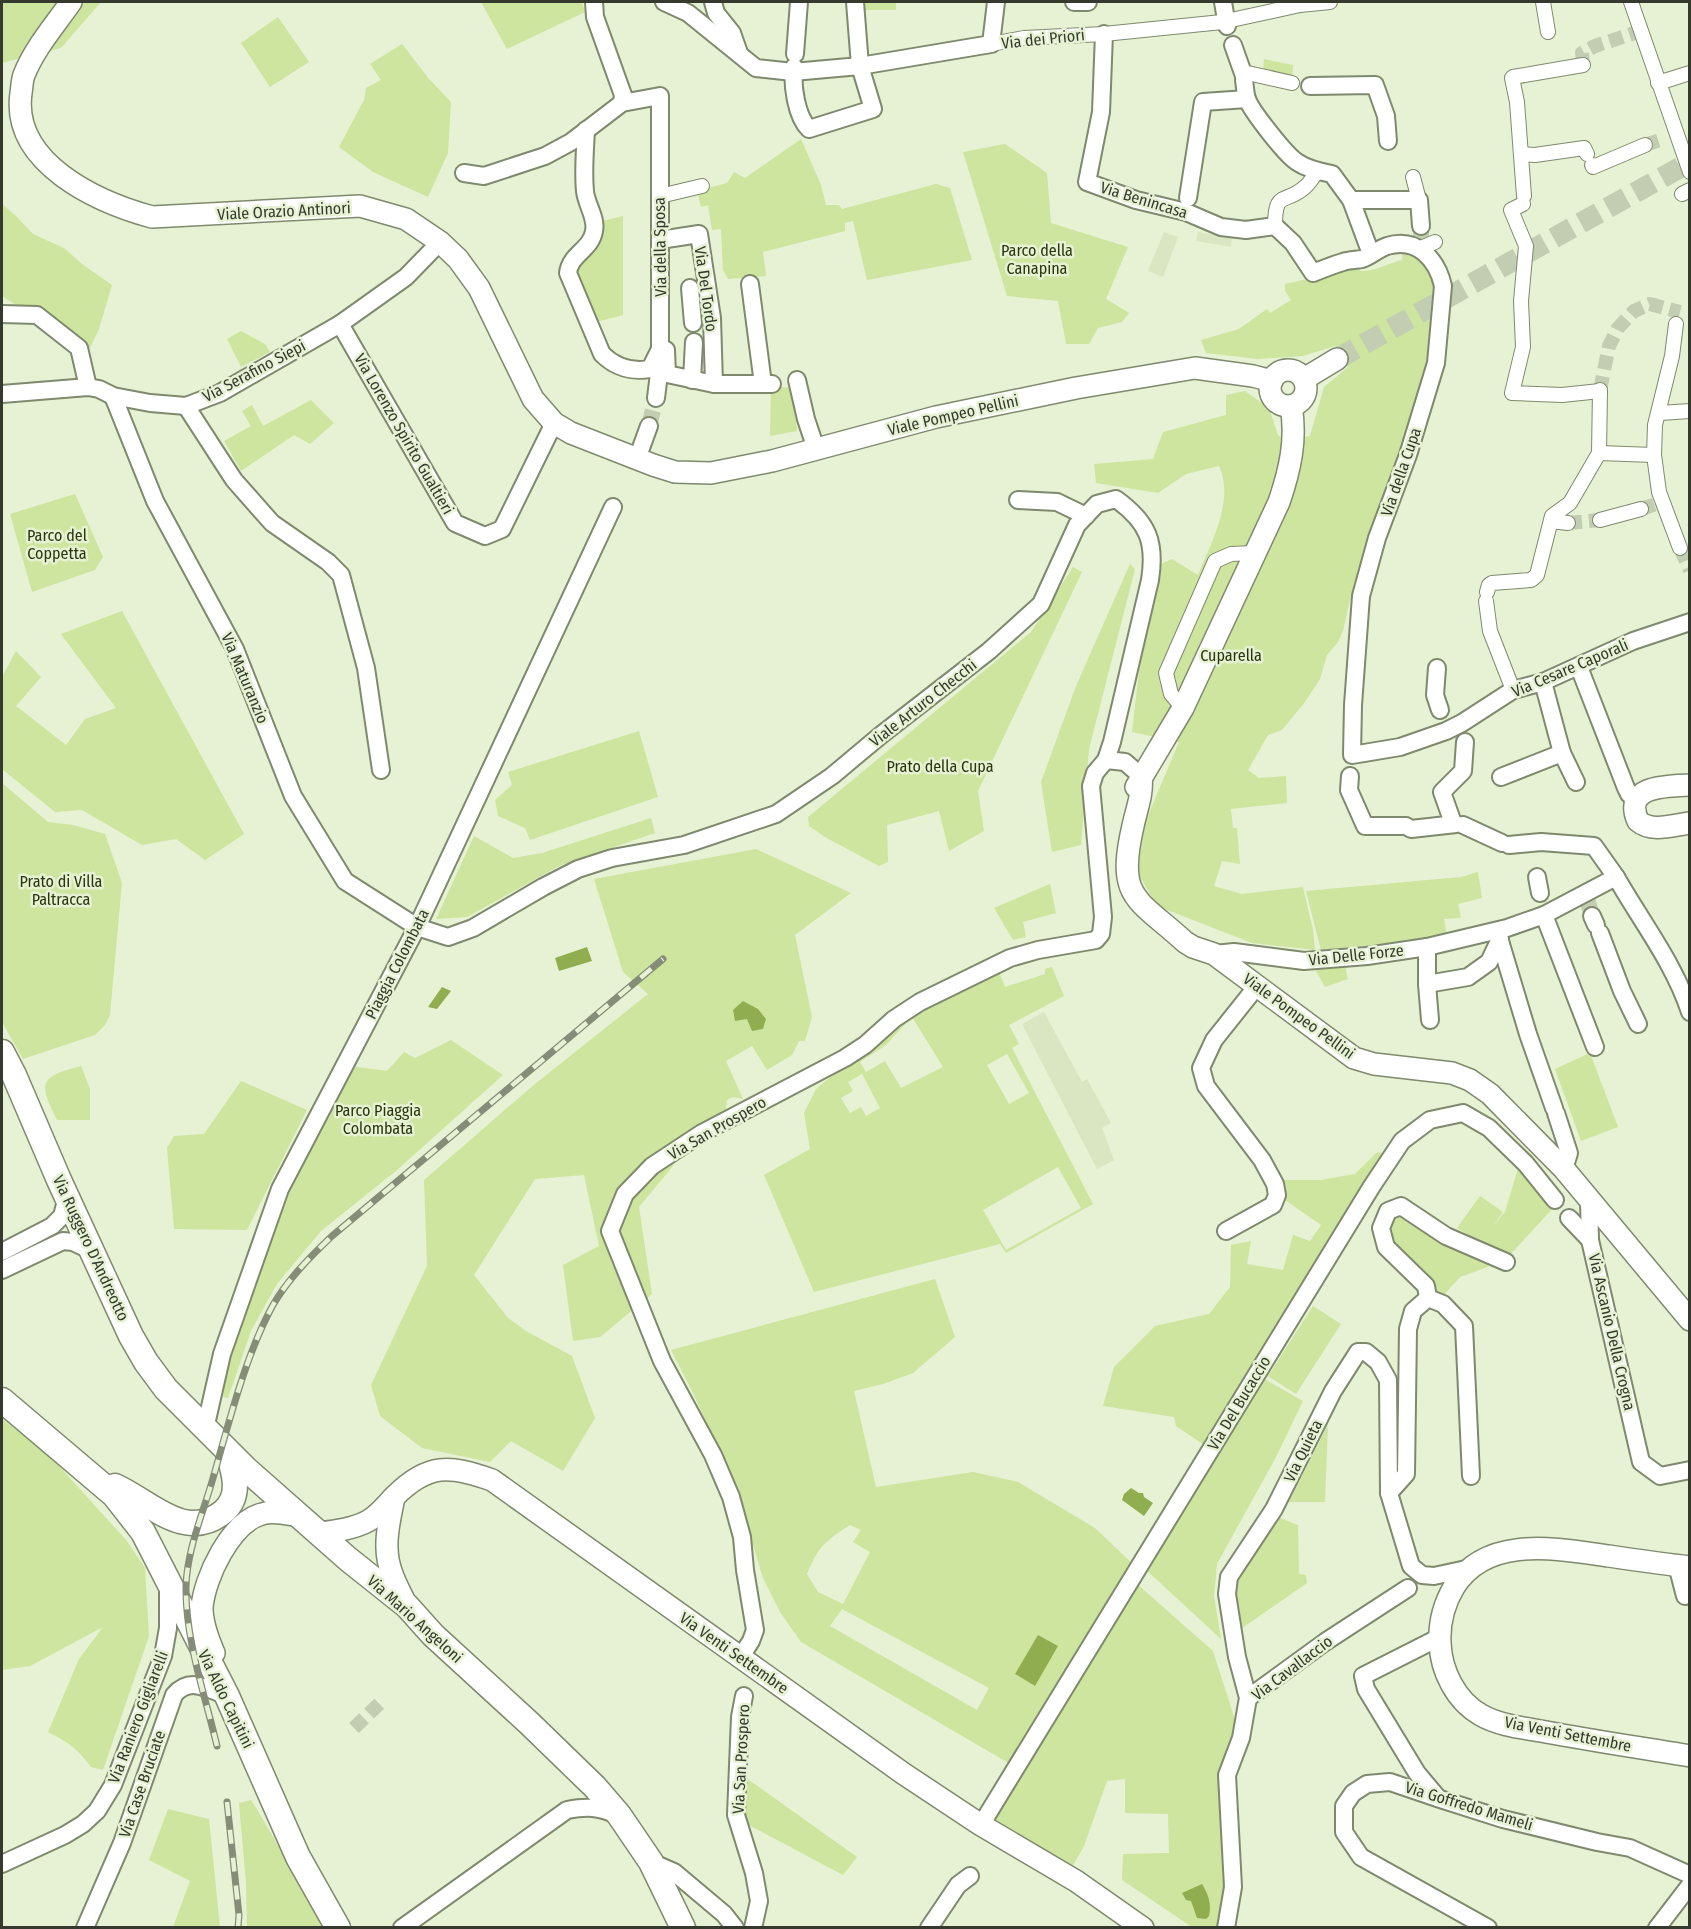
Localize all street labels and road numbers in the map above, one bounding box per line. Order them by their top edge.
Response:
street label: Via dei Priori [1000,25,1086,53]
street label: Via Benincasa [1098,178,1190,222]
street label: Via della Sposa [650,197,670,297]
street label: Viale Orazio Antinori [217,198,351,224]
street label: Via Del Tordo [691,245,721,333]
street label: Via Serafino Siepi [199,336,309,406]
street label: Via Lorenzo Spirito Gualtieri [350,350,458,518]
street label: Viale Pompeo Pellini [886,391,1020,439]
street label: Via della Cupa [1377,425,1425,519]
street label: Via Maturanzio [217,630,273,726]
street label: Via Cesare Caporali [1509,635,1631,701]
street label: Viale Arturo Checchi [866,655,980,751]
street label: Piaggia Colombata [361,906,433,1022]
street label: Via Delle Forze [1308,941,1405,969]
street label: Viale Pompeo Pellini [1239,969,1359,1063]
street label: Via San Prospero [665,1092,769,1164]
street label: Via Ruggero D'Andreotto [49,1172,133,1324]
street label: Via Ascanio Della Crogna [1585,1252,1639,1413]
street label: Via Del Bucaccio [1203,1352,1275,1454]
street label: Via Quieta [1280,1417,1326,1485]
street label: Via Mario Angeloni [363,1571,467,1667]
street label: Via Venti Settembre [676,1608,792,1698]
street label: Via Cavallaccio [1248,1632,1336,1704]
street label: Via Aldo Capitini [194,1647,258,1751]
street label: Via Raniero Gigliarelli [104,1648,172,1786]
street label: Via San Prospero [729,1704,753,1814]
street label: Via Venti Settembre [1503,1712,1633,1756]
street label: Via Case Bruciate [115,1728,169,1840]
street label: Via Goffredo Mameli [1403,1778,1535,1834]

